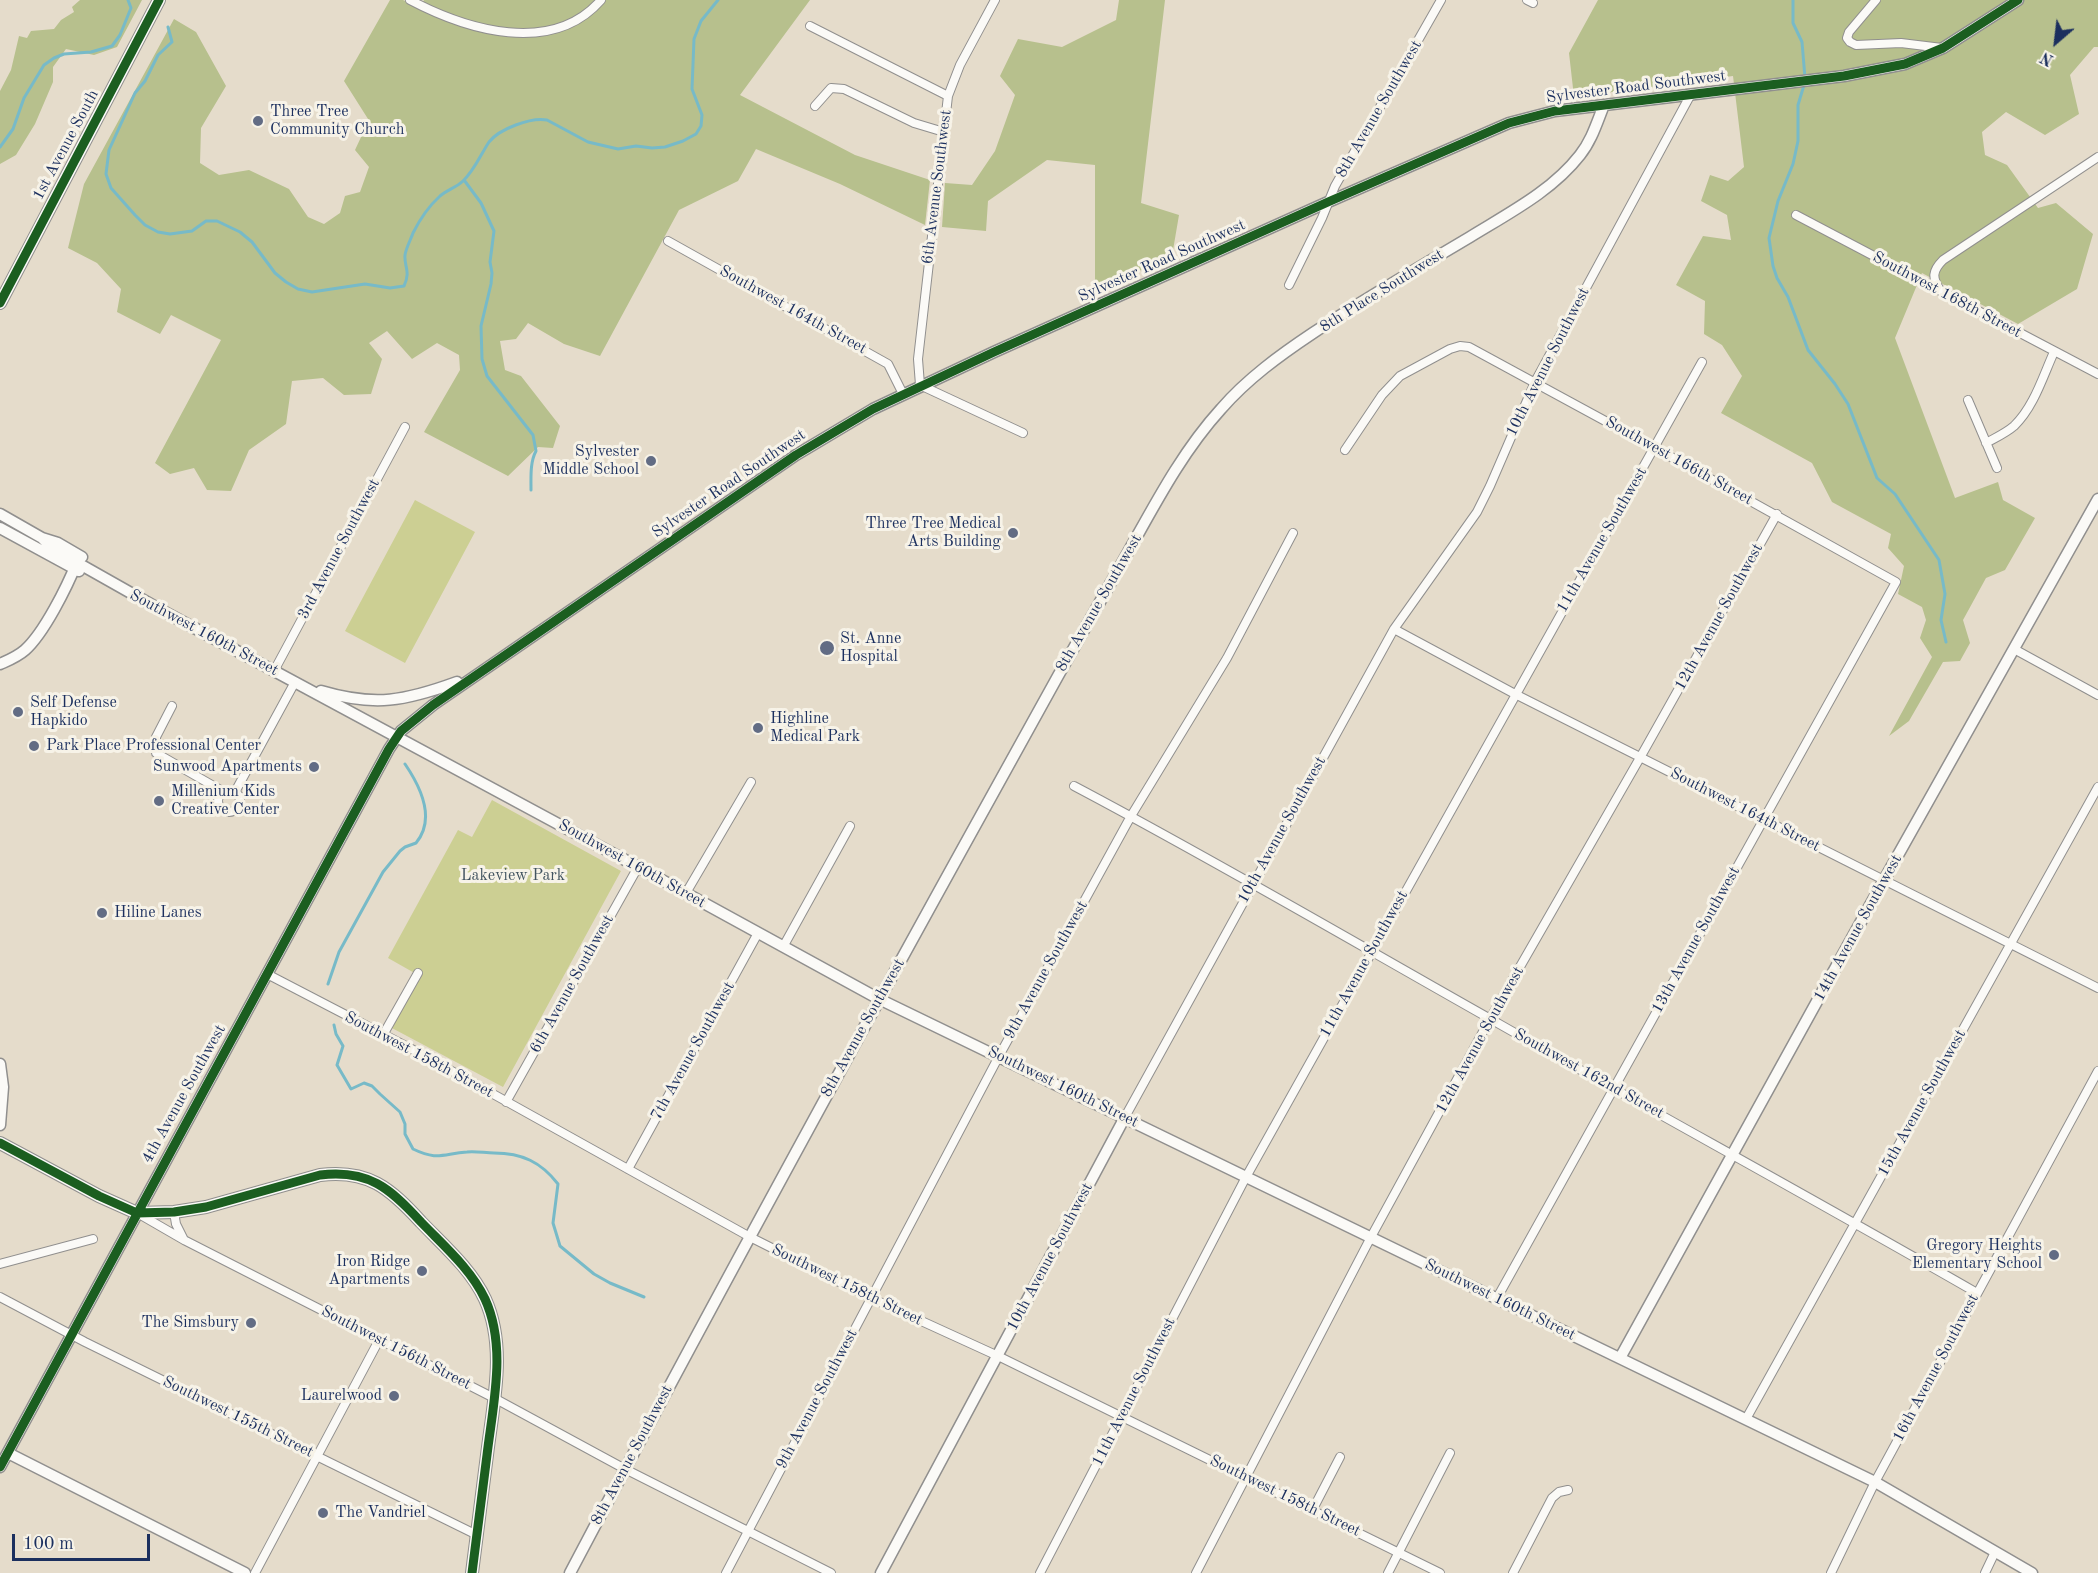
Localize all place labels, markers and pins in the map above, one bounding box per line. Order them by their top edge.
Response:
place label: Three Tree Community Church [270,102,404,140]
marker: Three Tree Community Church [251,114,265,128]
place label: Sylvester Middle School [543,442,639,480]
marker: Sylvester Middle School [644,454,658,468]
place label: Three Tree Medical Arts Building [865,514,1001,552]
marker: Three Tree Medical Arts Building [1006,526,1020,540]
place label: St. Anne Hospital [840,629,901,667]
marker: St. Anne Hospital [818,639,836,657]
place label: Self Defense Hapkido [30,693,117,731]
marker: Self Defense Hapkido [11,705,25,719]
place label: Highline Medical Park [770,709,860,747]
marker: Highline Medical Park [751,721,765,735]
place label: Park Place Professional Center [46,736,261,756]
marker: Park Place Professional Center [27,739,41,753]
place label: Sunwood Apartments [153,757,302,777]
marker: Sunwood Apartments [307,760,321,774]
place label: Millenium Kids Creative Center [171,782,279,820]
marker: Millenium Kids Creative Center [152,794,166,808]
place label: Hiline Lanes [114,903,202,923]
marker: Hiline Lanes [95,906,109,920]
place label: Gregory Heights Elementary School [1912,1236,2042,1274]
marker: Gregory Heights Elementary School [2047,1248,2061,1262]
place label: Iron Ridge Apartments [328,1252,410,1290]
marker: Iron Ridge Apartments [415,1264,429,1278]
place label: The Simsbury [141,1313,239,1333]
marker: The Simsbury [244,1316,258,1330]
place label: Laurelwood [301,1386,382,1406]
marker: Laurelwood [387,1389,401,1403]
place label: The Vandriel [335,1503,425,1523]
marker: The Vandriel [316,1506,330,1520]

